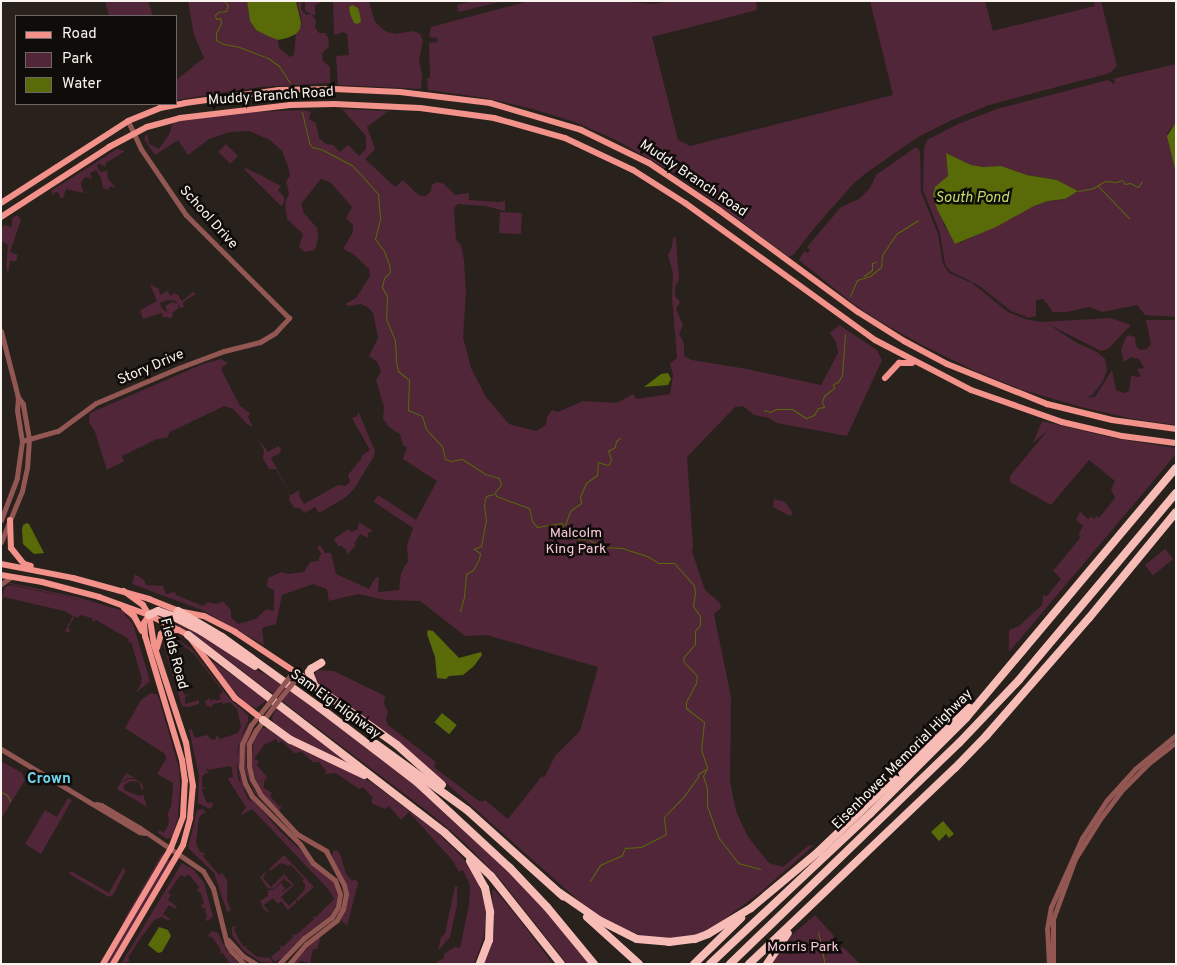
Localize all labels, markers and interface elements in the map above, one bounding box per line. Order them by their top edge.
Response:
legend [15,15,178,105]
text: Road [62,25,97,44]
text: Park [62,50,93,69]
text: Water [62,75,101,94]
street label: Muddy Branch Road [208,84,334,110]
street label: Muddy Branch Road [636,137,750,221]
street label: School Drive [175,183,241,253]
water label: South Pond [935,190,1009,208]
street label: Story Drive [115,346,187,390]
park label: Malcolm King Park [546,526,606,558]
street label: Fields Road [155,617,191,691]
street label: Sam Eig Highway [286,667,384,743]
street label: Eisenhower Memorial Highway [829,686,977,834]
district label: Crown [27,771,71,789]
park label: Morris Park [767,940,839,956]

